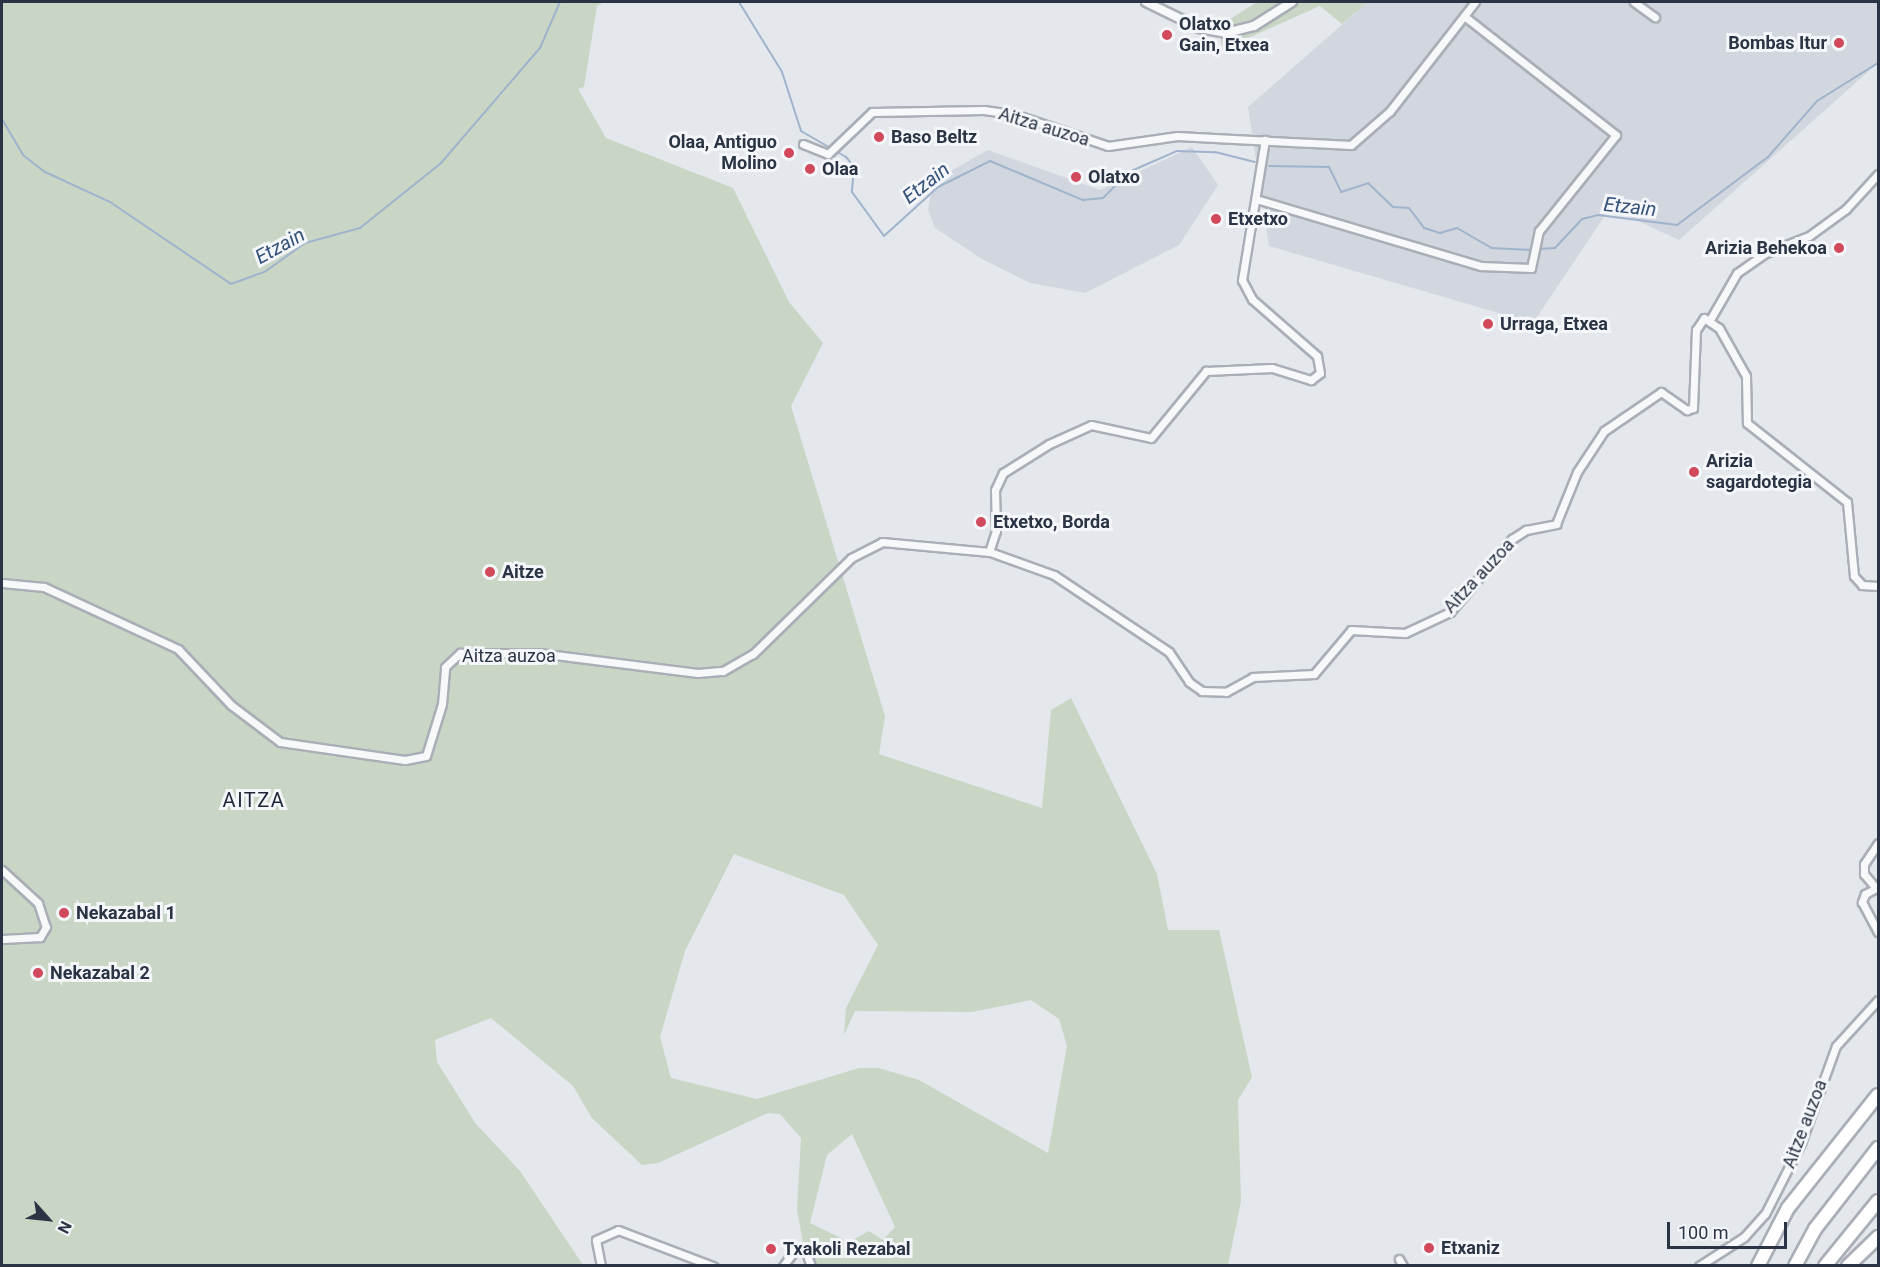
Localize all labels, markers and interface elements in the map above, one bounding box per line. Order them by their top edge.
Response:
place label: Olatxo Gain, Etxea [1179,14,1269,57]
marker: Olatxo Gain, Etxea [1160,28,1174,42]
place label: Bombas Itur [1728,32,1827,54]
marker: Bombas Itur [1832,36,1846,50]
street label: Aitza auzoa [996,103,1092,151]
place label: Baso Beltz [891,126,977,148]
marker: Baso Beltz [872,130,886,144]
place label: Olaa, Antiguo Molino [668,132,777,174]
marker: Olaa, Antiguo Molino [782,146,796,160]
water label: Etzain [898,157,954,209]
place label: Olaa [822,158,858,180]
marker: Olaa [803,162,817,176]
place label: Olatxo [1088,166,1140,188]
marker: Olatxo [1069,170,1083,184]
water label: Etzain [1602,192,1658,222]
place label: Etxetxo [1228,208,1288,230]
marker: Etxetxo [1209,212,1223,226]
water label: Etzain [251,223,309,269]
place label: Arizia Behekoa [1705,237,1827,259]
marker: Arizia Behekoa [1832,241,1846,255]
place label: Urraga, Etxea [1500,313,1608,335]
marker: Urraga, Etxea [1481,317,1495,331]
place label: Arizia sagardotegia [1706,451,1812,494]
marker: Arizia sagardotegia [1687,465,1701,479]
place label: Etxetxo, Borda [993,511,1110,533]
marker: Etxetxo, Borda [974,515,988,529]
street label: Aitza auzoa [1439,534,1519,618]
place label: Aitze [502,561,544,583]
marker: Aitze [483,565,497,579]
street label: Aitza auzoa [462,645,556,667]
district label: AITZA [223,788,285,812]
place label: Nekazabal 1 [76,902,176,924]
marker: Nekazabal 1 [57,906,71,920]
place label: Nekazabal 2 [50,962,150,984]
marker: Nekazabal 2 [31,966,45,980]
street label: Aitze auzoa [1778,1077,1832,1171]
north arrow [18,1189,78,1249]
scale bar [1670,1210,1790,1248]
text: N [53,1218,76,1237]
text: 100 m [1678,1222,1729,1243]
place label: Etxaniz [1441,1237,1500,1259]
place label: Txakoli Rezabal [783,1238,911,1260]
marker: Etxaniz [1422,1241,1436,1255]
marker: Txakoli Rezabal [764,1242,778,1256]

